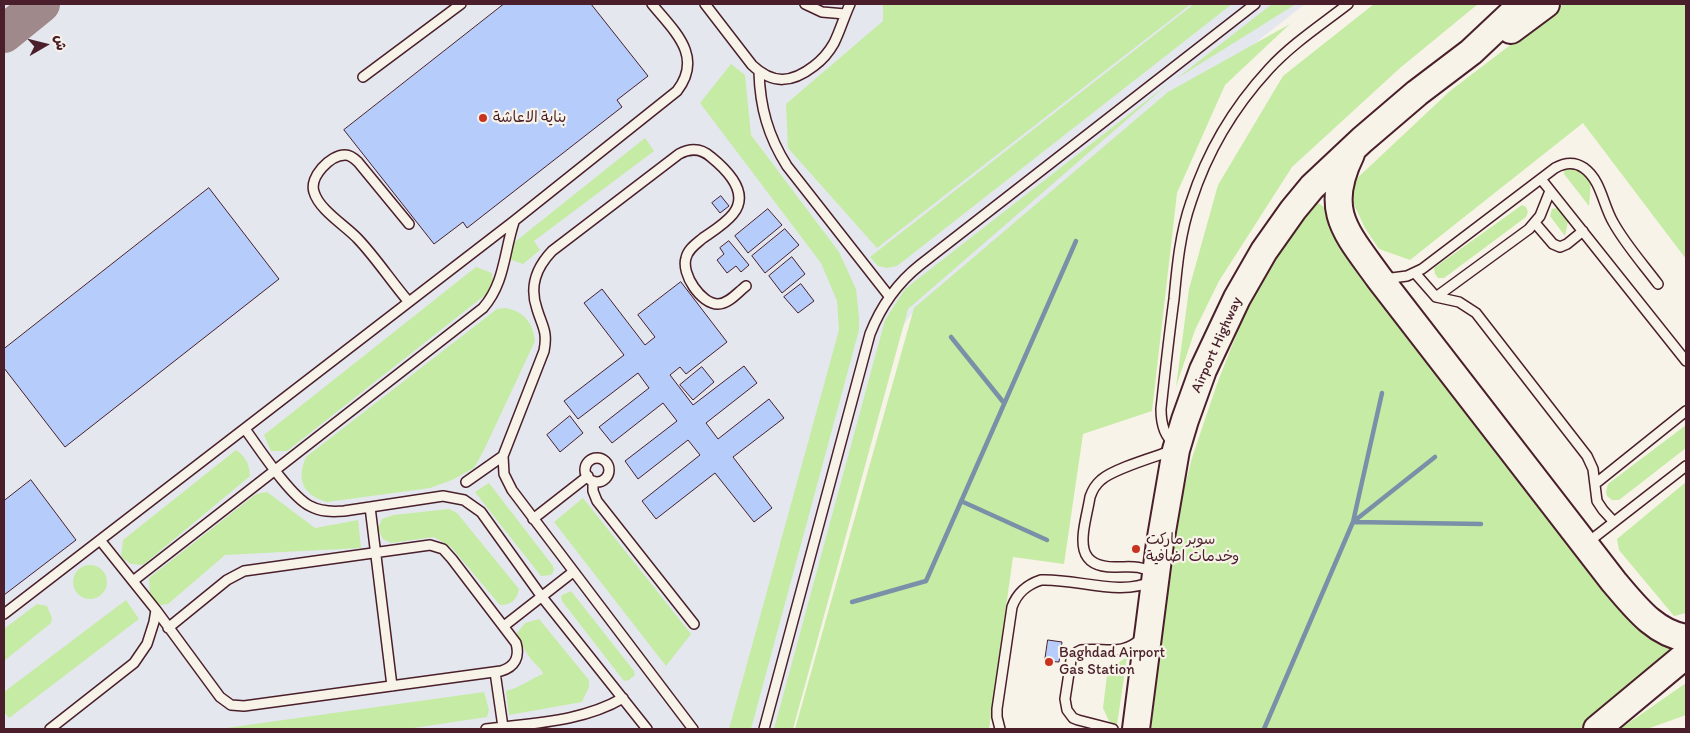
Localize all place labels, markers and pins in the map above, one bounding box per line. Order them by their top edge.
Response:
place label: بناية الاعاشة [493,109,566,127]
marker: بناية الاعاشة [477,112,489,124]
place label: سوبر ماركت وخدمات اضافية [1146,531,1239,566]
marker: سوبر ماركت وخدمات اضافية [1130,543,1142,555]
place label: Baghdad Airport Gas Station [1059,644,1165,679]
marker: Baghdad Airport Gas Station [1043,656,1055,668]

